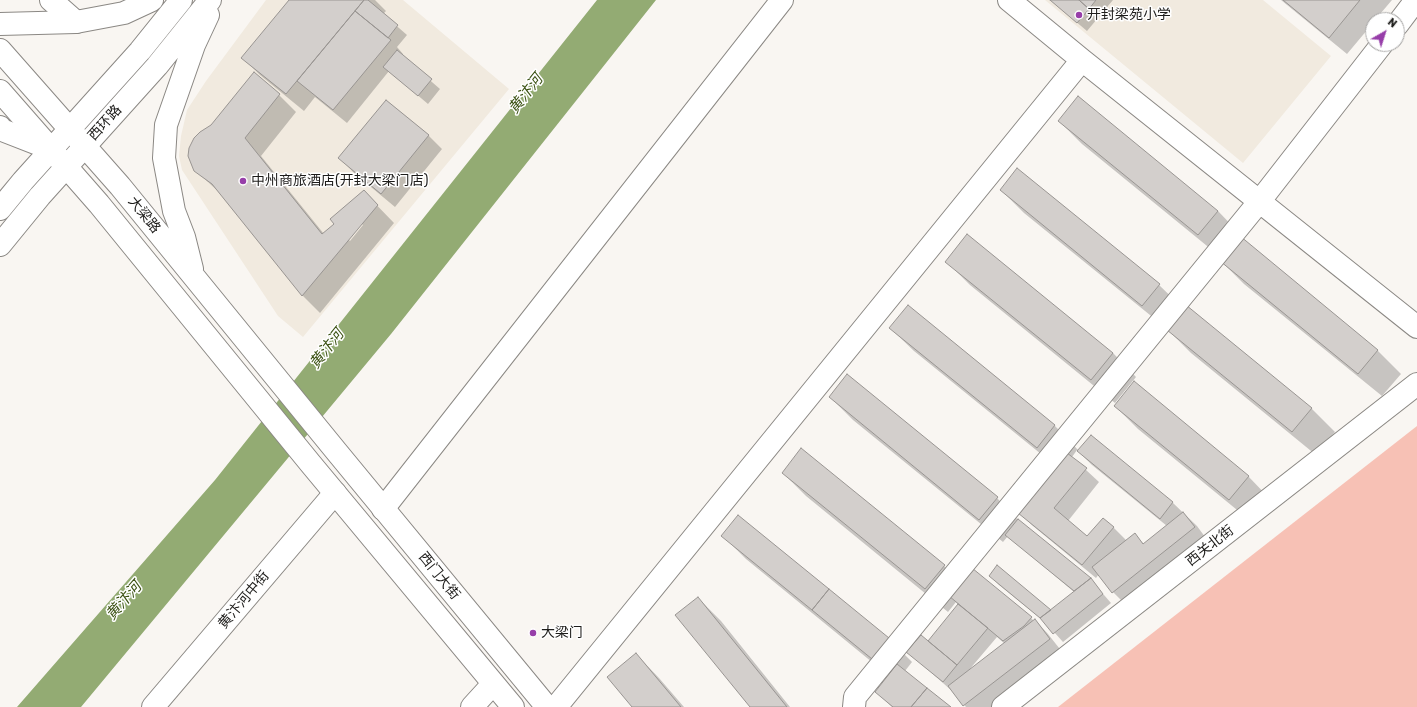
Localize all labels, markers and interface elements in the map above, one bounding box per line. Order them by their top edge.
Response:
place label: 开封梁苑小学 [1087,7,1171,23]
marker: 开封梁苑小学 [1074,10,1084,20]
north arrow [1365,12,1405,52]
text: N [1385,16,1399,31]
water label: 黄汴河 [505,71,547,117]
street label: 西环路 [85,102,125,144]
place label: 中州商旅酒店(开封大梁门店) [251,173,428,189]
marker: 中州商旅酒店(开封大梁门店) [238,176,248,186]
street label: 大梁路 [124,193,164,237]
water label: 黄汴河 [306,326,348,372]
street label: 西关北街 [1183,522,1237,570]
street label: 西门大街 [415,549,463,603]
street label: 黄汴河中街 [215,568,273,632]
water label: 黄汴河 [102,578,146,624]
place label: 大梁门 [541,625,583,641]
marker: 大梁门 [528,628,538,638]

